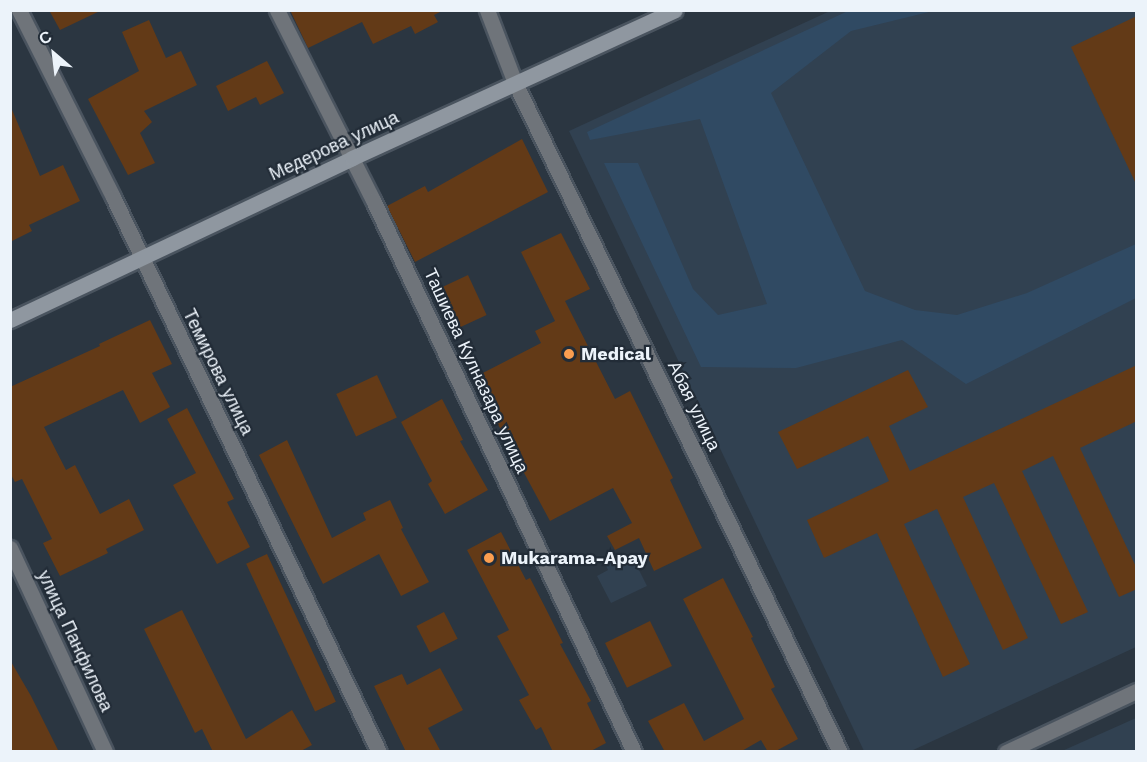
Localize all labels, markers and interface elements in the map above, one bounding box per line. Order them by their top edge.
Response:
north arrow [24,24,84,84]
text: С [36,27,55,49]
street label: Медерова улица [266,107,402,185]
street label: Ташиева Кулназара улица [419,265,533,477]
street label: Темирова улица [178,306,258,438]
place label: Medical [581,343,651,365]
marker: Medical [562,347,576,361]
street label: Абая улица [663,358,725,454]
place label: Mukarama-Apay [501,547,648,569]
marker: Mukarama-Apay [482,551,496,565]
street label: улица Панфилова [33,567,117,715]

